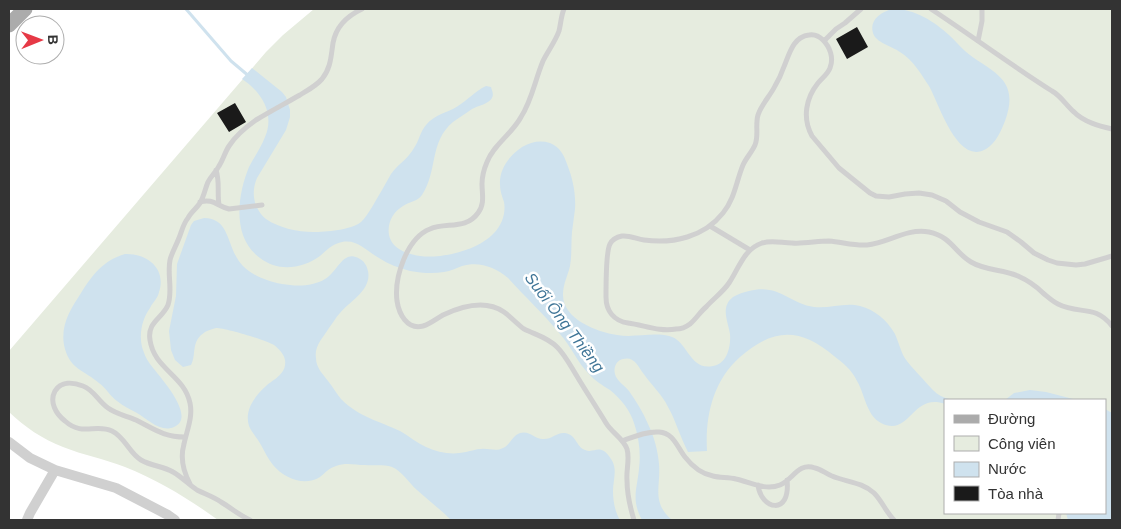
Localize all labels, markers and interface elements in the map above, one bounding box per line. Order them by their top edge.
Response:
north arrow [15,15,65,65]
text: B [45,35,61,45]
water label: Suối Ông Thiềng [522,269,608,375]
legend [944,399,1106,514]
text: Đường [988,410,1035,427]
text: Công viên [988,435,1056,452]
text: Nước [988,460,1027,477]
text: Tòa nhà [988,485,1044,502]

